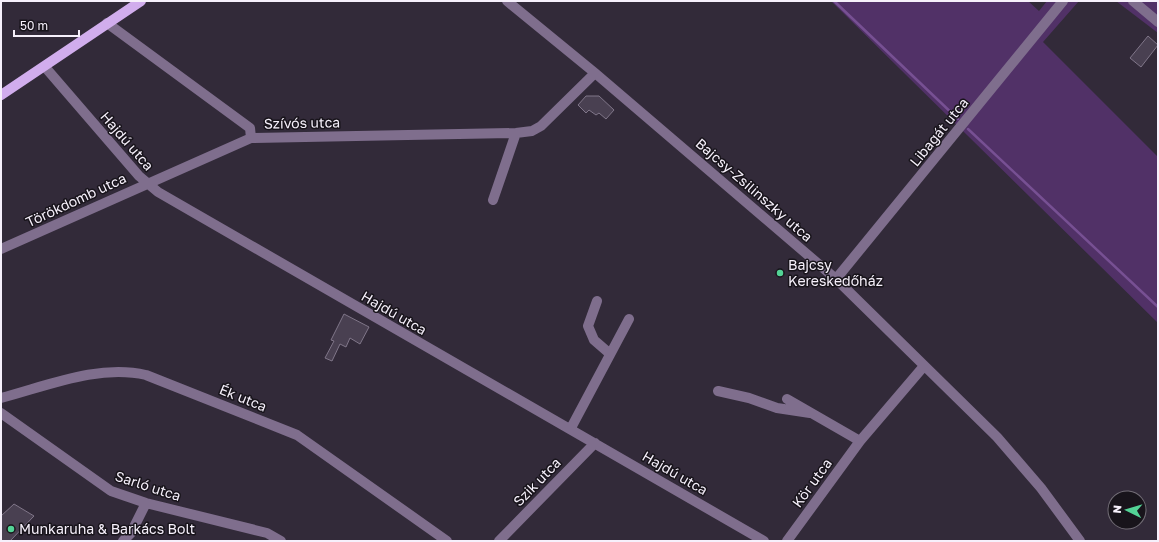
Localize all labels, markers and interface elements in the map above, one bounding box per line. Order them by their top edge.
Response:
scale bar [14,12,79,38]
text: 50 m [20,18,48,33]
street label: Libagát utca [906,94,971,169]
street label: Hajdú utca [97,108,158,174]
street label: Szívós utca [264,113,340,132]
street label: Bajcsy-Zsilinszky utca [693,134,816,245]
street label: Törökdomb utca [23,169,129,230]
place label: Bajcsy Kereskedőház [788,256,883,289]
marker: Bajcsy Kereskedőház [775,268,785,278]
street label: Hajdú utca [359,287,430,338]
street label: Ék utca [217,380,269,415]
street label: Hajdú utca [640,447,711,498]
street label: Szik utca [509,454,564,509]
street label: Kör utca [788,455,835,511]
street label: Sarló utca [113,467,183,504]
north arrow [1107,490,1147,530]
text: N [1110,504,1123,514]
place label: Munkaruha & Barkács Bolt [19,520,195,537]
marker: Munkaruha & Barkács Bolt [6,524,16,534]

